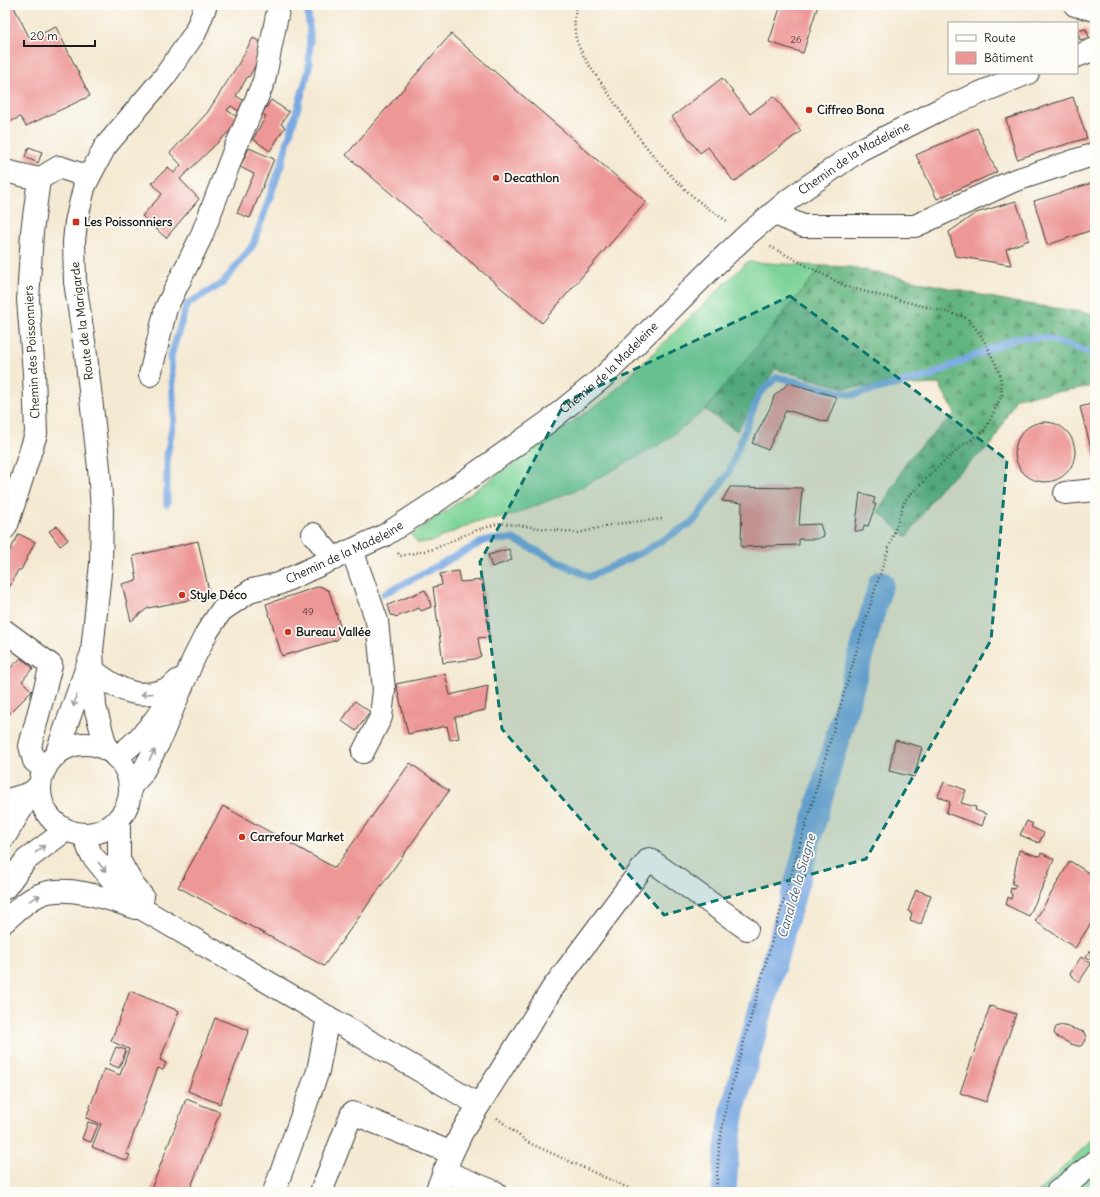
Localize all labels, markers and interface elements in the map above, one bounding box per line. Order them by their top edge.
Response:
scale bar [24,22,95,48]
legend [948,22,1078,74]
text: 20 m [30,28,58,43]
text: Route [984,30,1016,45]
house number: 26 [790,33,802,46]
text: Bâtiment [984,50,1033,65]
place label: Ciffreo Bona [817,102,885,117]
marker: Ciffreo Bona [804,105,814,115]
street label: Chemin de la Madeleine [795,118,912,198]
place label: Decathlon [504,170,559,185]
marker: Decathlon [491,173,501,183]
place label: Les Poissonniers [84,214,173,229]
marker: Les Poissonniers [71,217,81,227]
street label: Route de la Marigarde [67,261,96,381]
street label: Chemin des Poissonniers [21,285,42,419]
street label: Chemin de la Madeleine [556,318,661,416]
street label: Chemin de la Madeleine [283,517,406,586]
place label: Style Déco [190,587,247,603]
marker: Style Déco [177,590,187,600]
house number: 49 [302,605,314,618]
place label: Bureau Vallée [296,624,371,639]
marker: Bureau Vallée [283,627,293,637]
one-way arrow [141,690,154,697]
one-way arrow [70,695,78,707]
one-way arrow [149,749,156,761]
place label: Carrefour Market [250,829,345,844]
water label: Canal de la Siagne [774,831,820,940]
marker: Carrefour Market [237,832,247,842]
one-way arrow [34,844,45,853]
one-way arrow [97,862,106,873]
one-way arrow [29,893,41,901]

